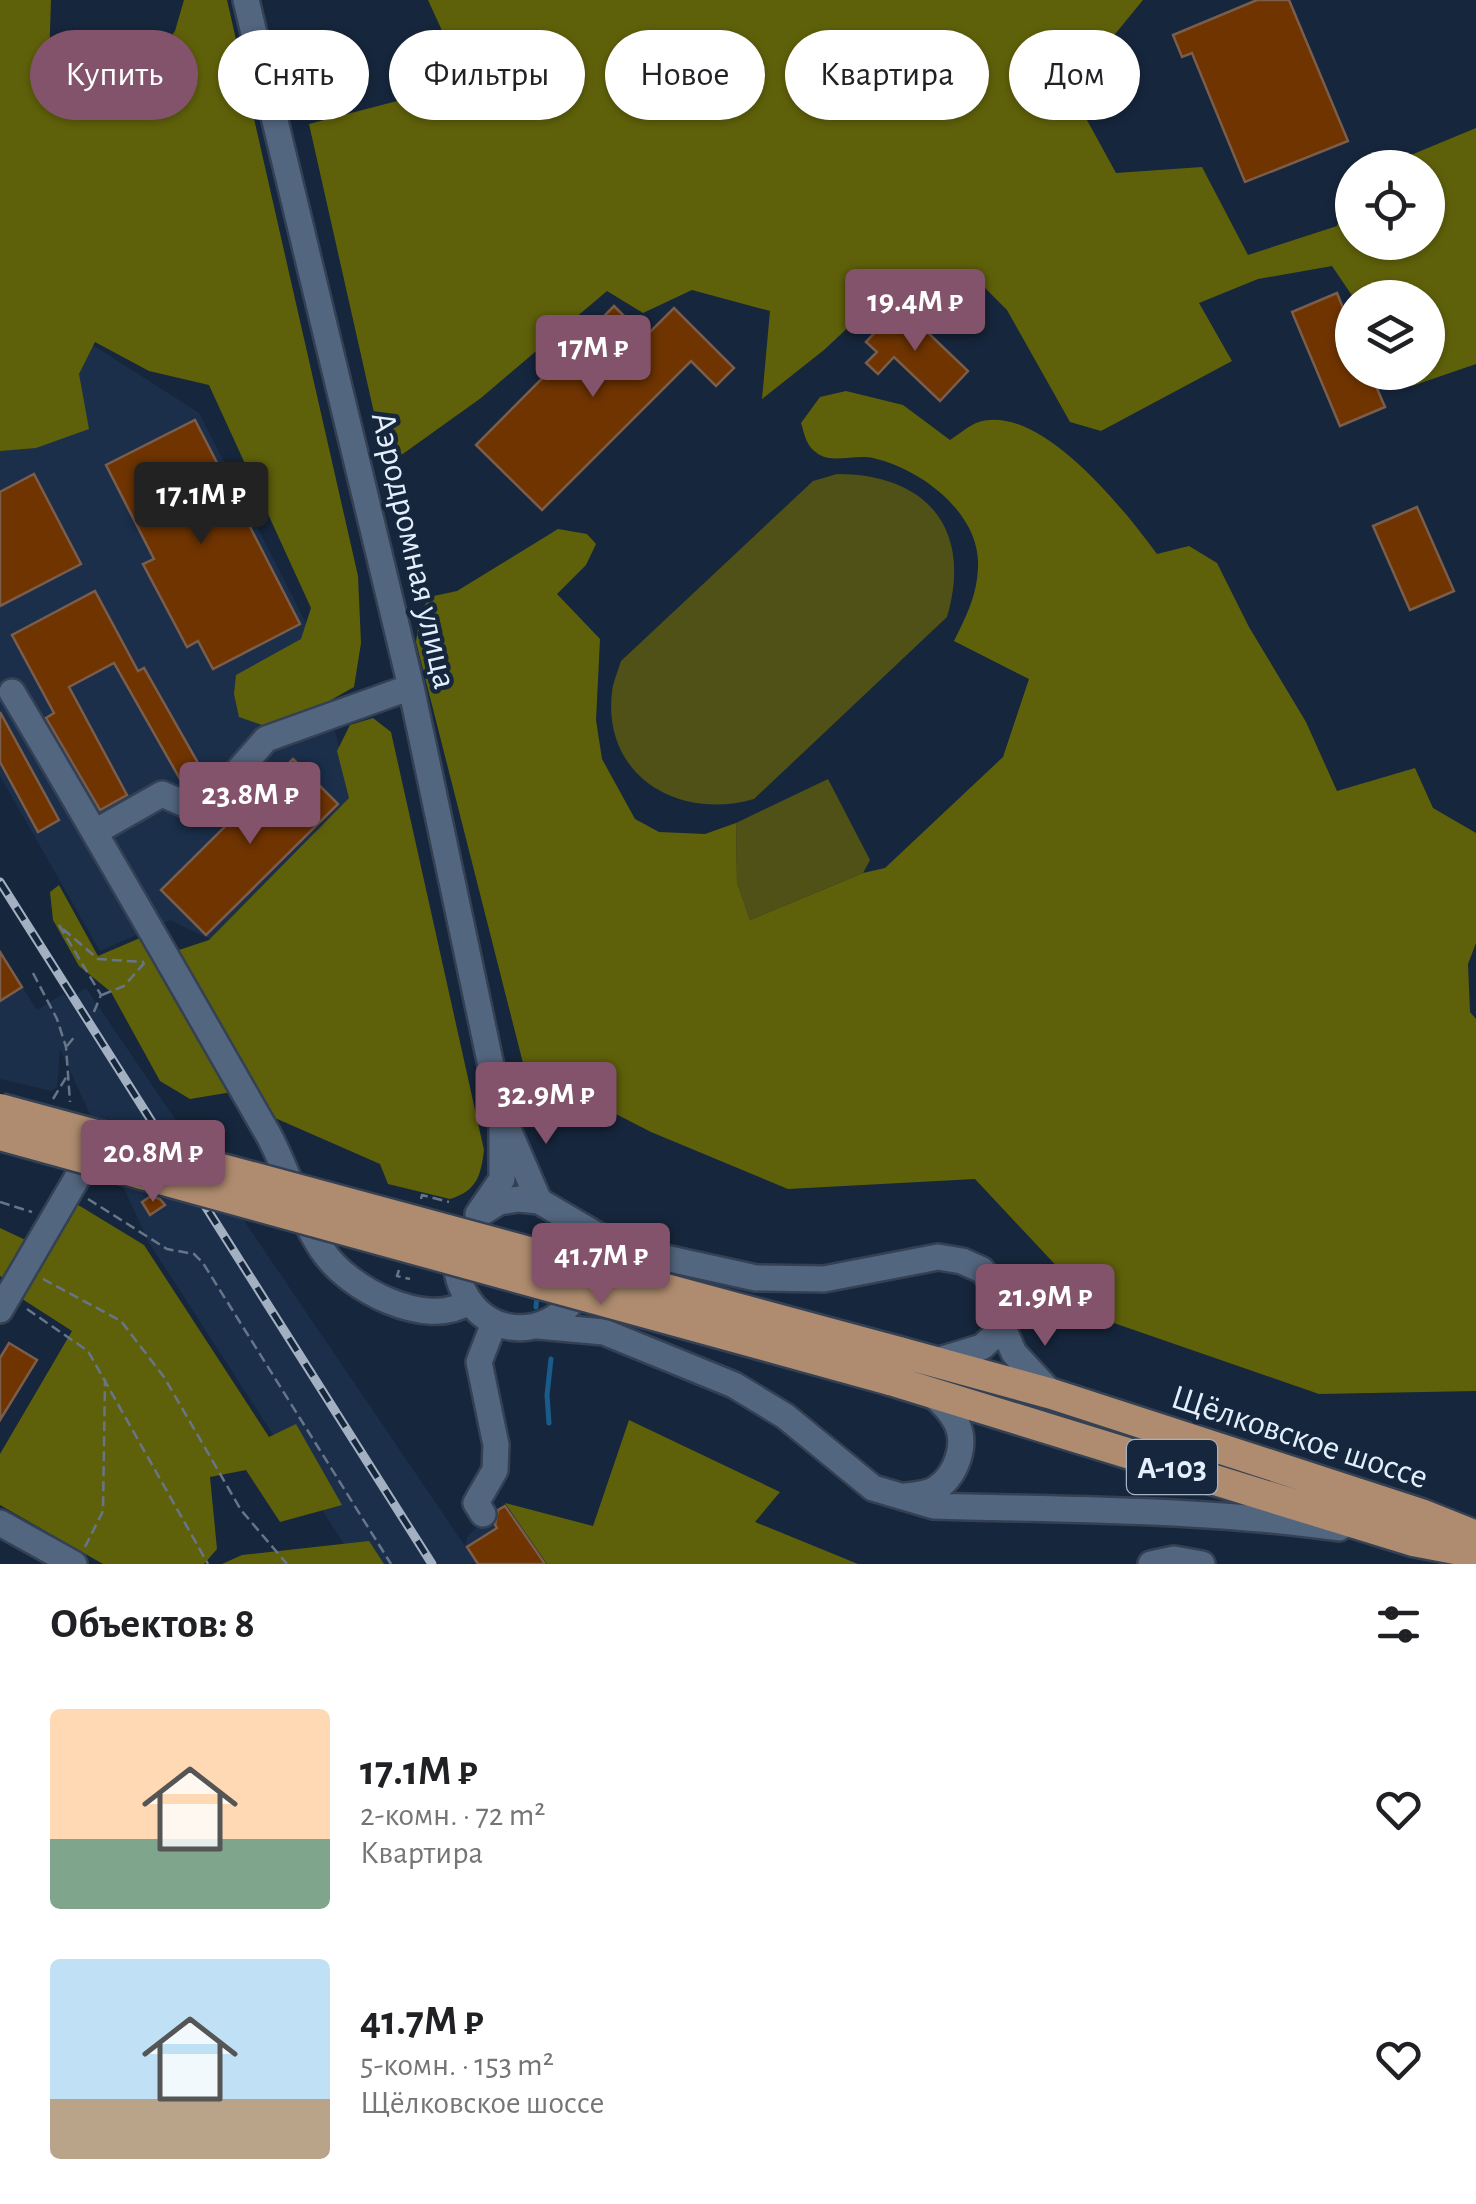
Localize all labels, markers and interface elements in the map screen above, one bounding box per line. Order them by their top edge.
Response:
chip: Купить [30,30,198,120]
chip: Снять [218,30,369,120]
chip: Фильтры [389,30,585,120]
chip: Новое [605,30,765,120]
chip: Квартира [785,30,989,120]
chip: Дом [1009,30,1140,120]
map controls [1335,150,1445,390]
button: locate [1335,150,1445,260]
pin: 19.4M ₽ [823,269,1007,354]
button: layers [1335,280,1445,390]
text: 19.4M ₽ [867,285,963,317]
pin: 17M ₽ [523,315,663,400]
text: 17M ₽ [558,331,628,363]
street label: Аэродромная улица [365,408,462,692]
pin: 17.1M ₽ [109,462,293,547]
text: 17.1M ₽ [156,478,246,510]
pin: 23.8M ₽ [158,762,342,847]
text: 23.8M ₽ [201,778,299,810]
pin: 32.9M ₽ [454,1062,638,1147]
text: 32.9M ₽ [498,1078,594,1110]
pin: 20.8M ₽ [61,1120,245,1205]
text: 20.8M ₽ [103,1136,203,1168]
pin: 41.7M ₽ [509,1223,693,1308]
text: 41.7M ₽ [554,1239,648,1271]
pin: 21.9M ₽ [953,1264,1137,1349]
text: 21.9M ₽ [998,1280,1092,1312]
street label: Щёлковское шоссе [1167,1379,1432,1495]
road number: А-103 [1127,1440,1217,1494]
icon: filters [1371,1597,1426,1652]
text: Объектов: 8 [50,1603,255,1645]
icon: home [130,1749,250,1869]
text: 17.1M ₽ [360,1750,477,1792]
icon: heart [1371,1782,1426,1837]
text: 2-комн. · 72 m² [360,1799,545,1831]
text: Квартира [360,1837,483,1869]
icon: home [130,1999,250,2119]
text: 41.7M ₽ [360,2000,483,2042]
icon: heart [1371,2032,1426,2087]
text: 5-комн. · 153 m² [360,2049,554,2081]
text: Щёлковское шоссе [360,2087,605,2119]

